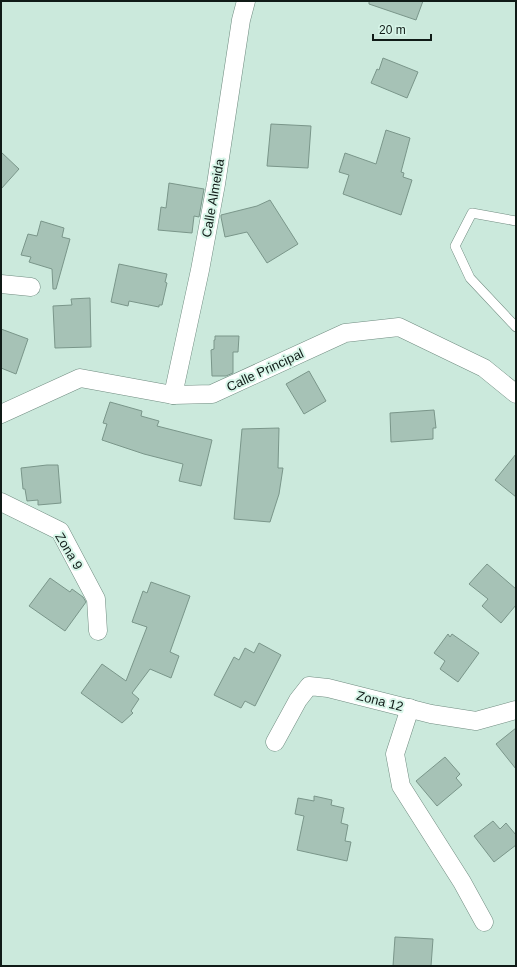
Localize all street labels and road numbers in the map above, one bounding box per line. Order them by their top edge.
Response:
street label: Calle Almeida [199,157,227,238]
street label: Calle Principal [224,346,306,394]
street label: Zona 9 [52,530,86,572]
street label: Zona 12 [355,688,405,714]

